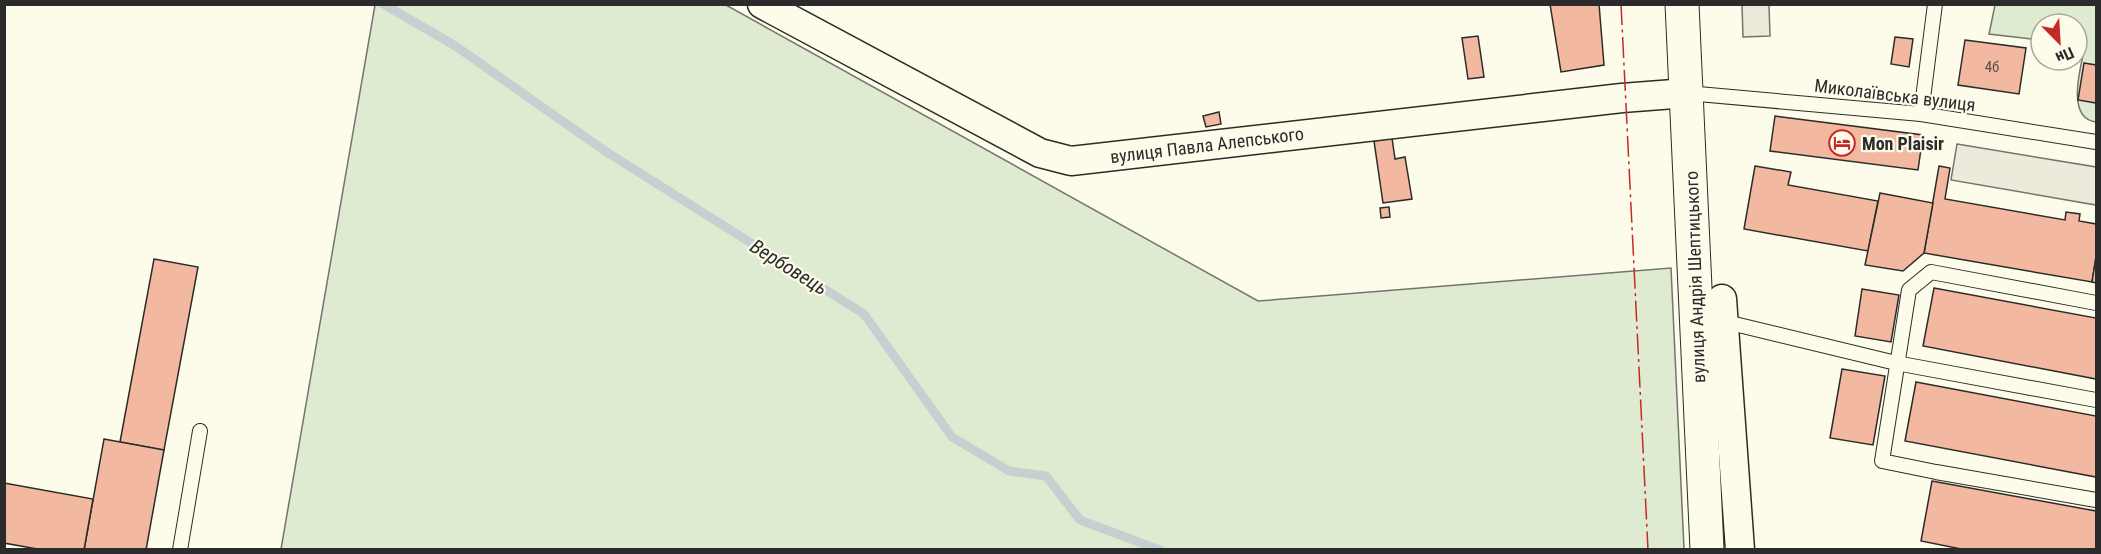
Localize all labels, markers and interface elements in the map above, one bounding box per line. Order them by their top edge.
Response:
north arrow [2029,12,2089,72]
text: Пн [2053,43,2077,68]
house number: 4б [1985,58,1999,76]
street label: Миколаївська вулиця [1813,75,1977,115]
street label: вулиця Павла Алепського [1109,123,1305,167]
hotel icon: Mon Plaisir [1827,128,1857,158]
place label: Mon Plaisir [1862,133,1944,154]
street label: вулиця Андрія Шептицького [1681,171,1709,383]
water label: Вербовець [746,234,832,300]

